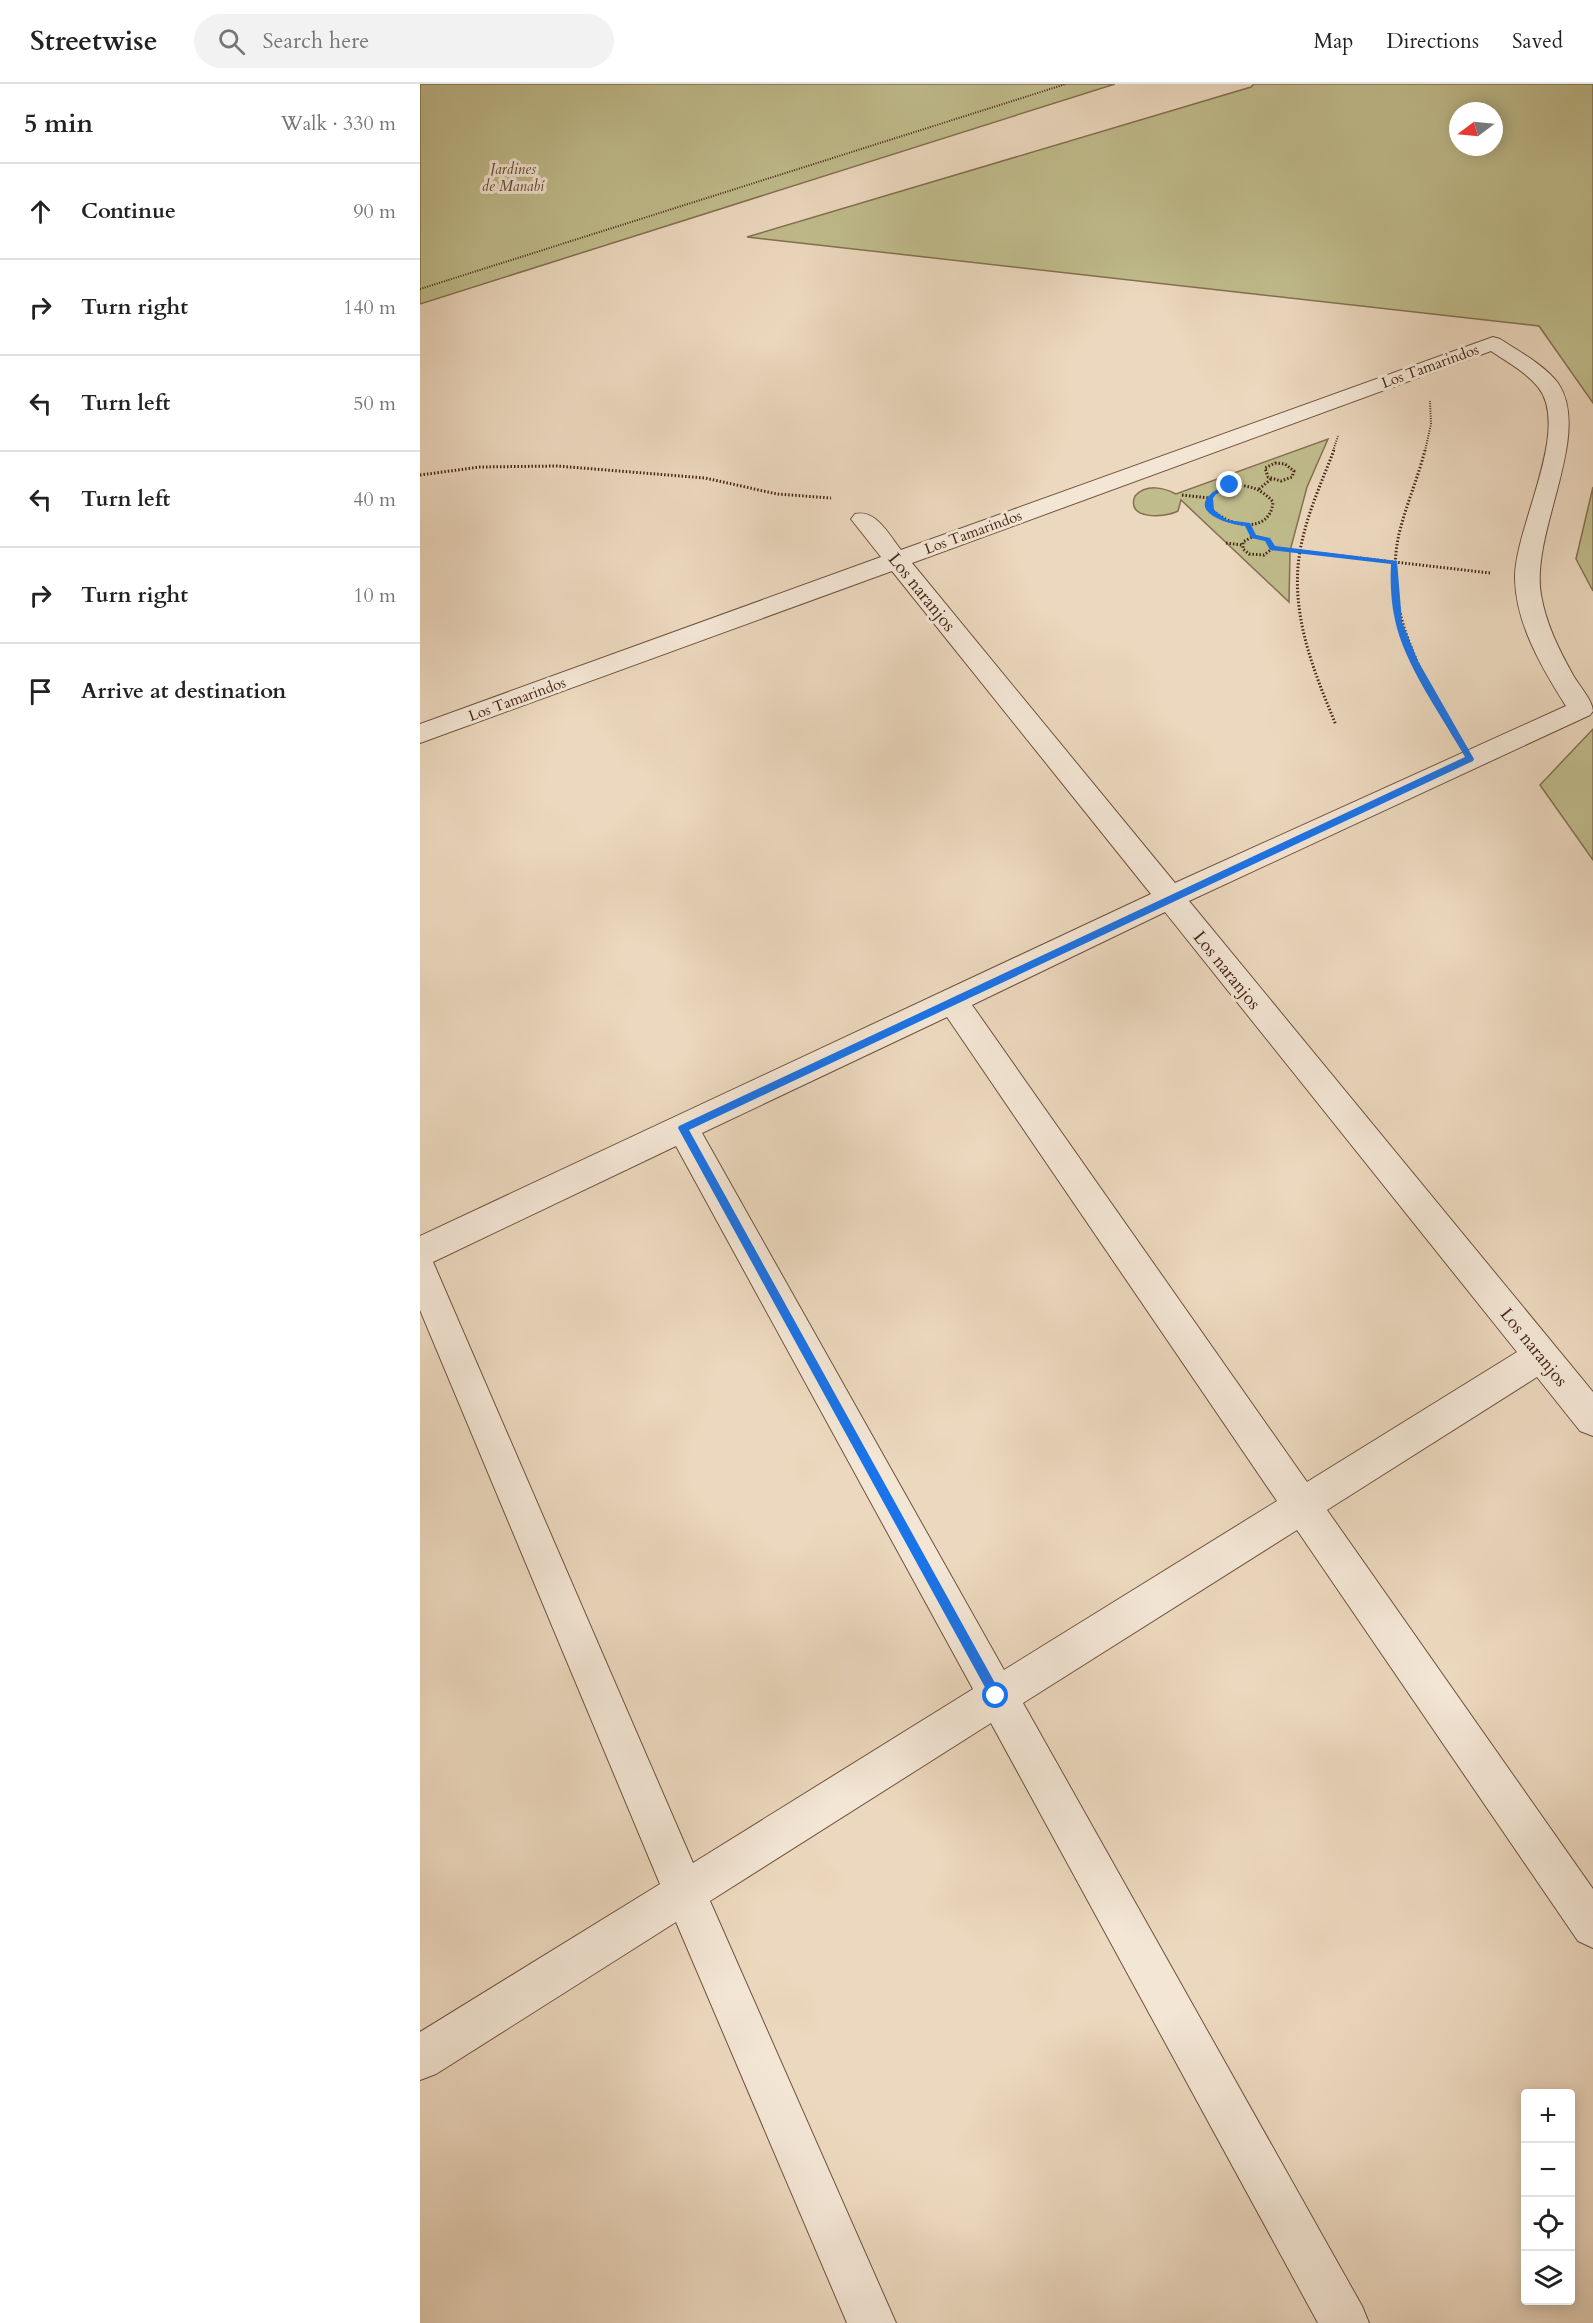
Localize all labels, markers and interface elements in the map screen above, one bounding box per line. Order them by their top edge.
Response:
search box [194,14,614,68]
text: Streetwise [30,22,158,60]
icon: search [215,25,248,58]
text: Search here [263,26,369,56]
text: Map [1313,27,1353,56]
text: Directions [1386,27,1479,56]
text: Saved [1512,27,1563,56]
north arrow [1449,102,1503,156]
text: 5 min [24,106,93,141]
text: Walk · 330 m [281,110,396,137]
park label: Jardines de Manabí [482,159,545,196]
icon: ahead [24,195,57,228]
text: Continue [81,196,176,226]
text: 90 m [353,198,396,225]
icon: right [24,291,57,324]
text: Turn right [81,292,188,322]
text: 140 m [343,294,396,321]
street label: Los Tamarindos [1379,339,1481,393]
icon: left [24,387,57,420]
text: Turn left [81,388,170,418]
text: 50 m [353,390,396,417]
route end [1216,471,1242,497]
icon: left [24,483,57,516]
text: Turn left [81,484,170,514]
text: 40 m [353,486,396,513]
street label: Los Tamarindos [922,505,1024,559]
street label: Los naranjos [882,548,961,637]
icon: right [24,579,57,612]
text: Turn right [81,580,188,610]
text: 10 m [353,582,396,609]
street label: Los Tamarindos [466,672,568,726]
icon: arrive [24,675,57,708]
text: Arrive at destination [81,676,286,706]
street label: Los naranjos [1187,926,1266,1015]
street label: Los naranjos [1494,1303,1573,1392]
route start [982,1682,1008,1708]
map controls [1521,2089,1575,2305]
button: + [1521,2089,1575,2143]
button: − [1521,2143,1575,2197]
button: locate [1521,2197,1575,2251]
button: layers [1521,2251,1575,2305]

